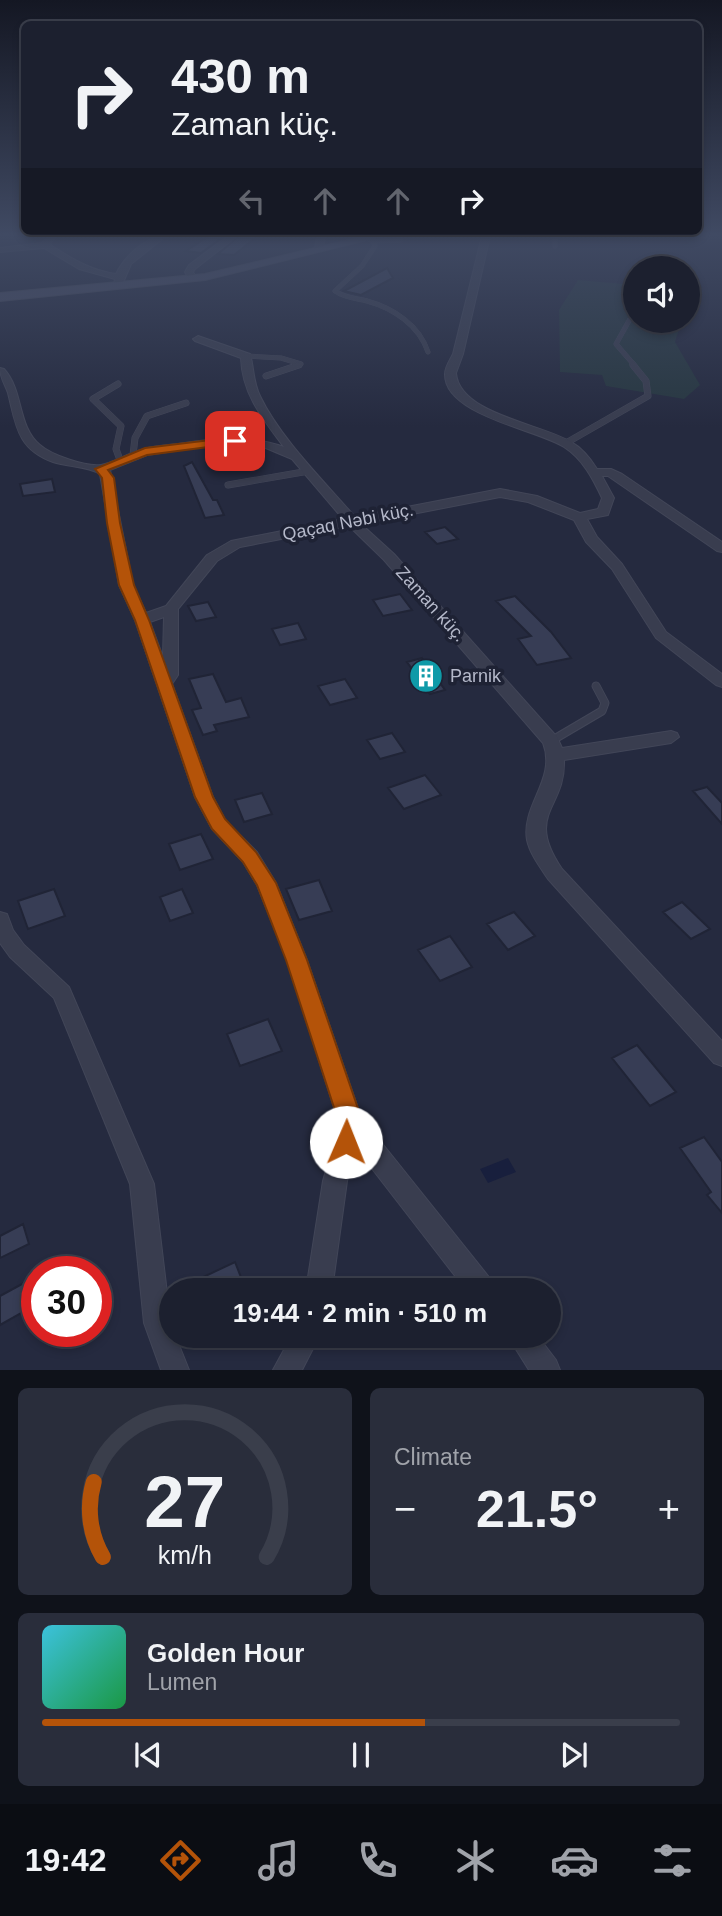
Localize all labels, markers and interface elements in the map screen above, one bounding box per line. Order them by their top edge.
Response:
icon: right [56,49,147,140]
text: 430 m [171,49,310,103]
text: Zaman küç. [171,106,338,142]
icon: left [233,182,271,220]
icon: ahead [306,182,344,220]
icon: ahead [379,182,417,220]
icon: right [452,182,490,220]
map controls [623,256,700,333]
button: sound [623,256,700,333]
pin [205,411,265,471]
icon: arrive [216,422,254,460]
street label: Qaçaq Nəbi küç. [281,499,415,545]
street label: Zaman küç. [392,562,470,646]
building icon: Parnik [407,657,445,695]
place label: Parnik [450,666,502,686]
position arrow [309,1105,383,1179]
speed limit sign: 30 [21,1256,112,1347]
text: 19:44 · 2 min · 510 m [233,1298,487,1328]
text: Climate [394,1444,472,1470]
text: 27 [145,1462,225,1543]
text: 21.5° [476,1480,598,1538]
text: − [394,1488,416,1530]
text: + [658,1488,680,1530]
text: km/h [158,1541,212,1569]
text: Golden Hour [147,1638,304,1668]
text: Lumen [147,1669,217,1695]
icon: previous [129,1736,167,1774]
icon: pause [342,1736,380,1774]
icon: next [555,1736,593,1774]
icon: directions [156,1836,205,1885]
icon: music [254,1836,303,1885]
icon: phone [353,1836,402,1885]
icon: climate [451,1836,500,1885]
icon: car [550,1836,599,1885]
icon: filters [648,1836,697,1885]
text: 19:42 [25,1842,107,1878]

